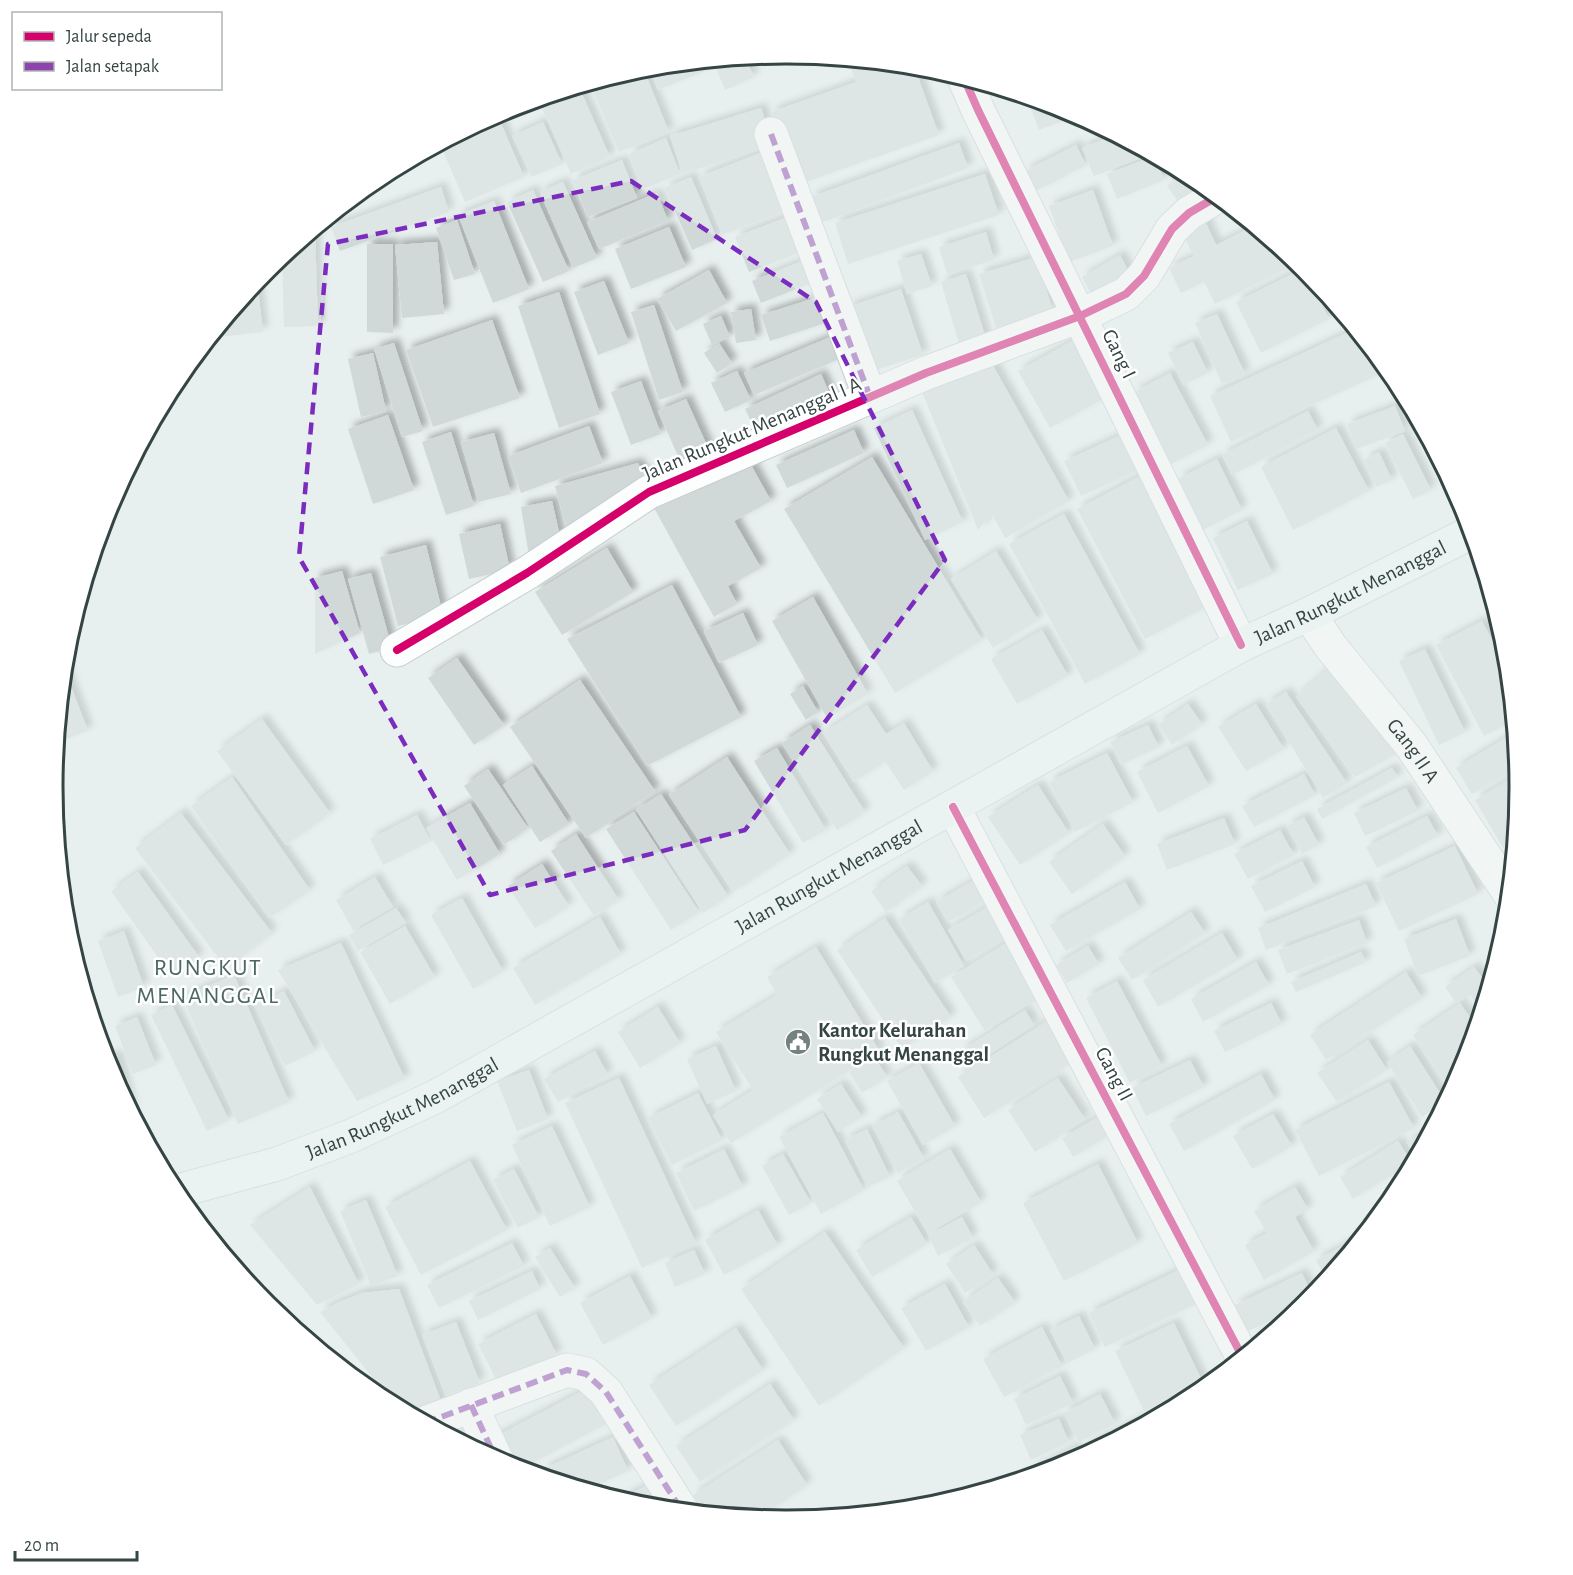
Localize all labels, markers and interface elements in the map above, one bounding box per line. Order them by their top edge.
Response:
legend [12,12,222,90]
text: Jalur sepeda [66,28,152,46]
text: Jalan setapak [66,58,160,76]
street label: Gang I [1098,326,1140,382]
street label: Jalan Rungkut Menanggal I A [640,373,864,485]
street label: Jalan Rungkut Menanggal [1252,536,1449,648]
street label: Gang II A [1383,714,1443,786]
street label: Jalan Rungkut Menanggal [732,816,926,937]
district label: RUNGKUT MENANGGAL [137,956,279,1008]
place label: Kantor Kelurahan Rungkut Menanggal [818,1020,989,1065]
public building icon: Kantor Kelurahan Rungkut Menanggal [783,1027,813,1057]
street label: Gang II [1091,1044,1137,1104]
street label: Jalan Rungkut Menanggal [303,1053,502,1162]
scale bar [15,1524,136,1562]
text: 20 m [24,1537,59,1555]

